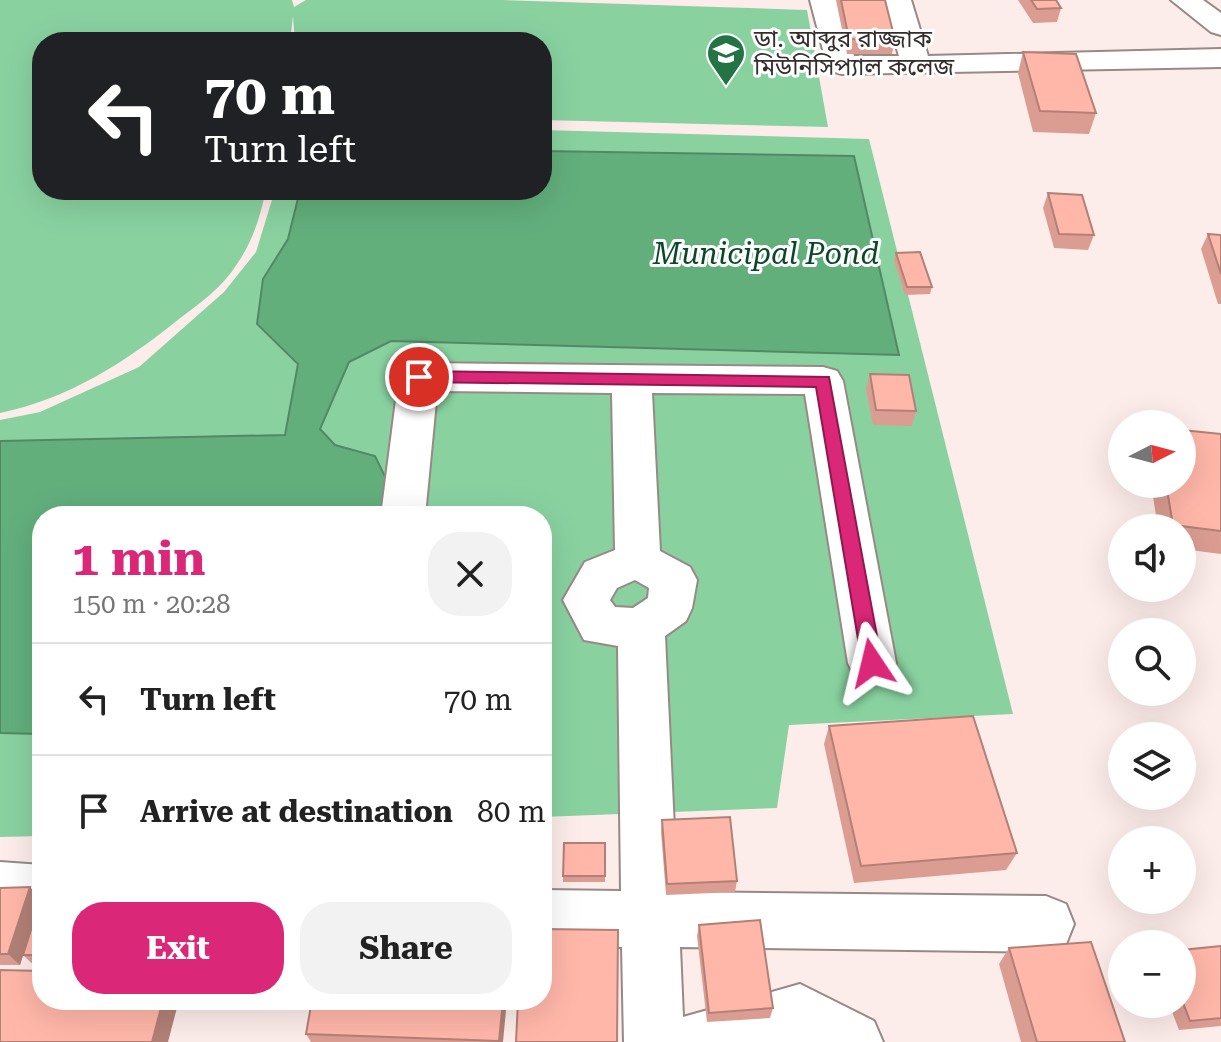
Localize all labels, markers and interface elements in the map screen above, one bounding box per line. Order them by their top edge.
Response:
place label: ডা. আব্দুর রাজ্জাক মিউনিসিপ্যাল কলেজ [753,25,955,81]
school or university icon: ডা. আব্দুর রাজ্জাক মিউনিসিপ্যাল কলেজ [705,32,747,87]
text: 70 m [204,62,335,128]
icon: left [72,64,176,168]
text: Turn left [204,129,356,171]
water label: Municipal Pond [652,236,879,271]
pin [385,343,453,411]
icon: arrive [397,355,441,399]
north arrow [1108,410,1196,498]
map controls [1108,410,1196,1018]
button: sound [1108,514,1196,602]
text: 1 min [72,531,205,587]
button: close [428,532,512,616]
text: 150 m · 20:28 [72,589,231,619]
button: search [1108,618,1196,706]
position arrow [830,621,914,705]
icon: left [72,677,116,721]
text: Turn left [140,682,276,717]
text: 70 m [443,682,512,717]
button: layers [1108,722,1196,810]
icon: arrive [72,789,116,833]
text: Arrive at destination [140,794,453,829]
text: 80 m [477,794,546,829]
button: + [1108,826,1196,914]
button: Exit [72,902,284,994]
button: Share [300,902,512,994]
button: − [1108,930,1196,1018]

